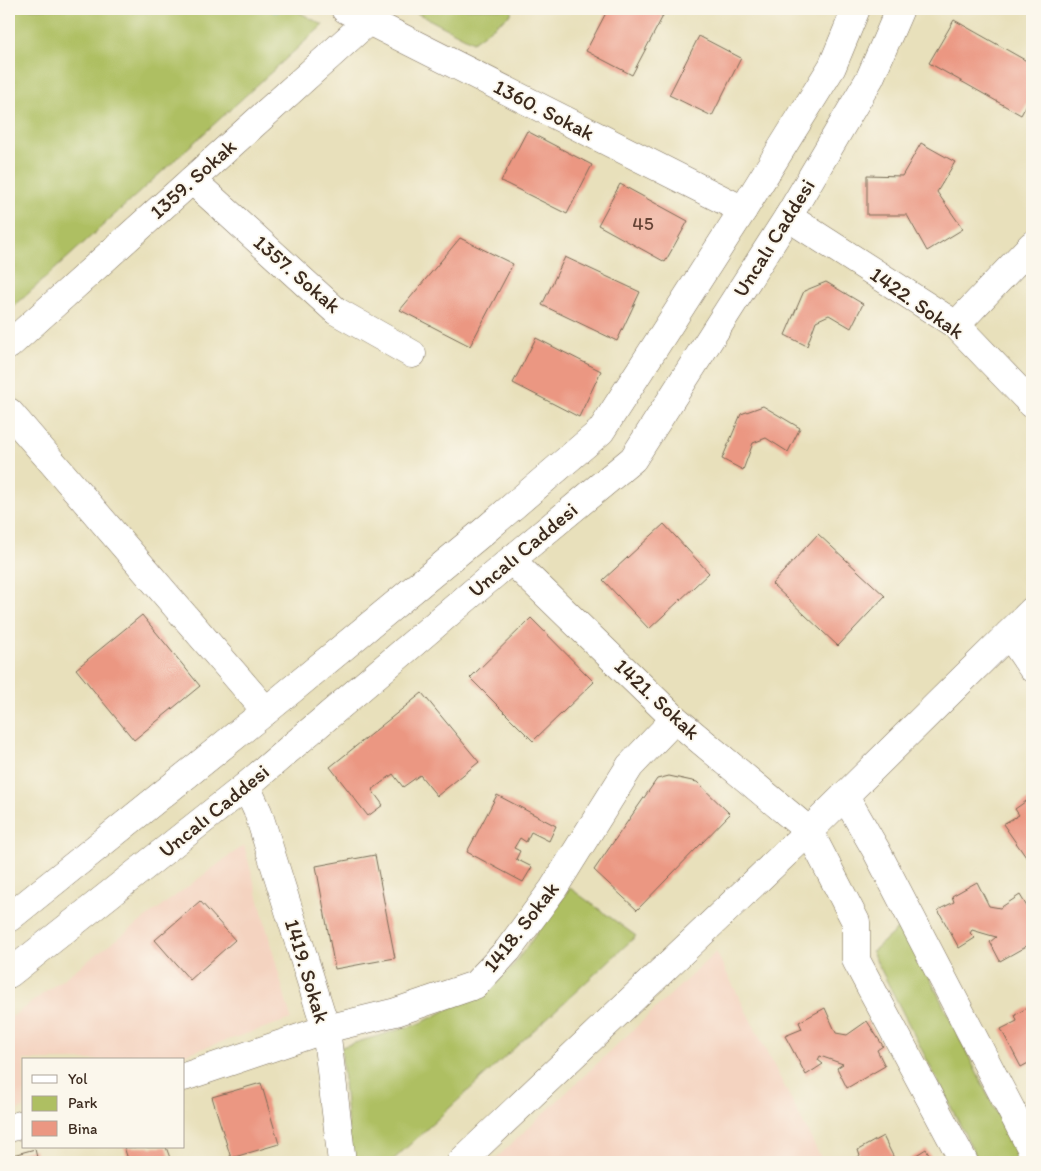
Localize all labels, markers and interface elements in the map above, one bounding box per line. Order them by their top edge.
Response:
street label: 1360. Sokak [490,74,599,146]
street label: 1359. Sokak [144,133,241,224]
street label: Uncalı Caddesi [727,174,820,301]
house number: 45 [632,212,654,235]
street label: 1357. Sokak [249,229,346,318]
street label: 1422. Sokak [866,261,969,344]
street label: Uncalı Caddesi [463,497,582,602]
street label: 1421. Sokak [610,653,705,745]
street label: Uncalı Caddesi [154,759,274,863]
street label: 1418. Sokak [478,876,564,977]
street label: 1419. Sokak [280,916,335,1026]
legend [22,1058,185,1148]
text: Yol [68,1070,88,1088]
text: Park [68,1094,98,1112]
text: Bina [68,1120,98,1138]

